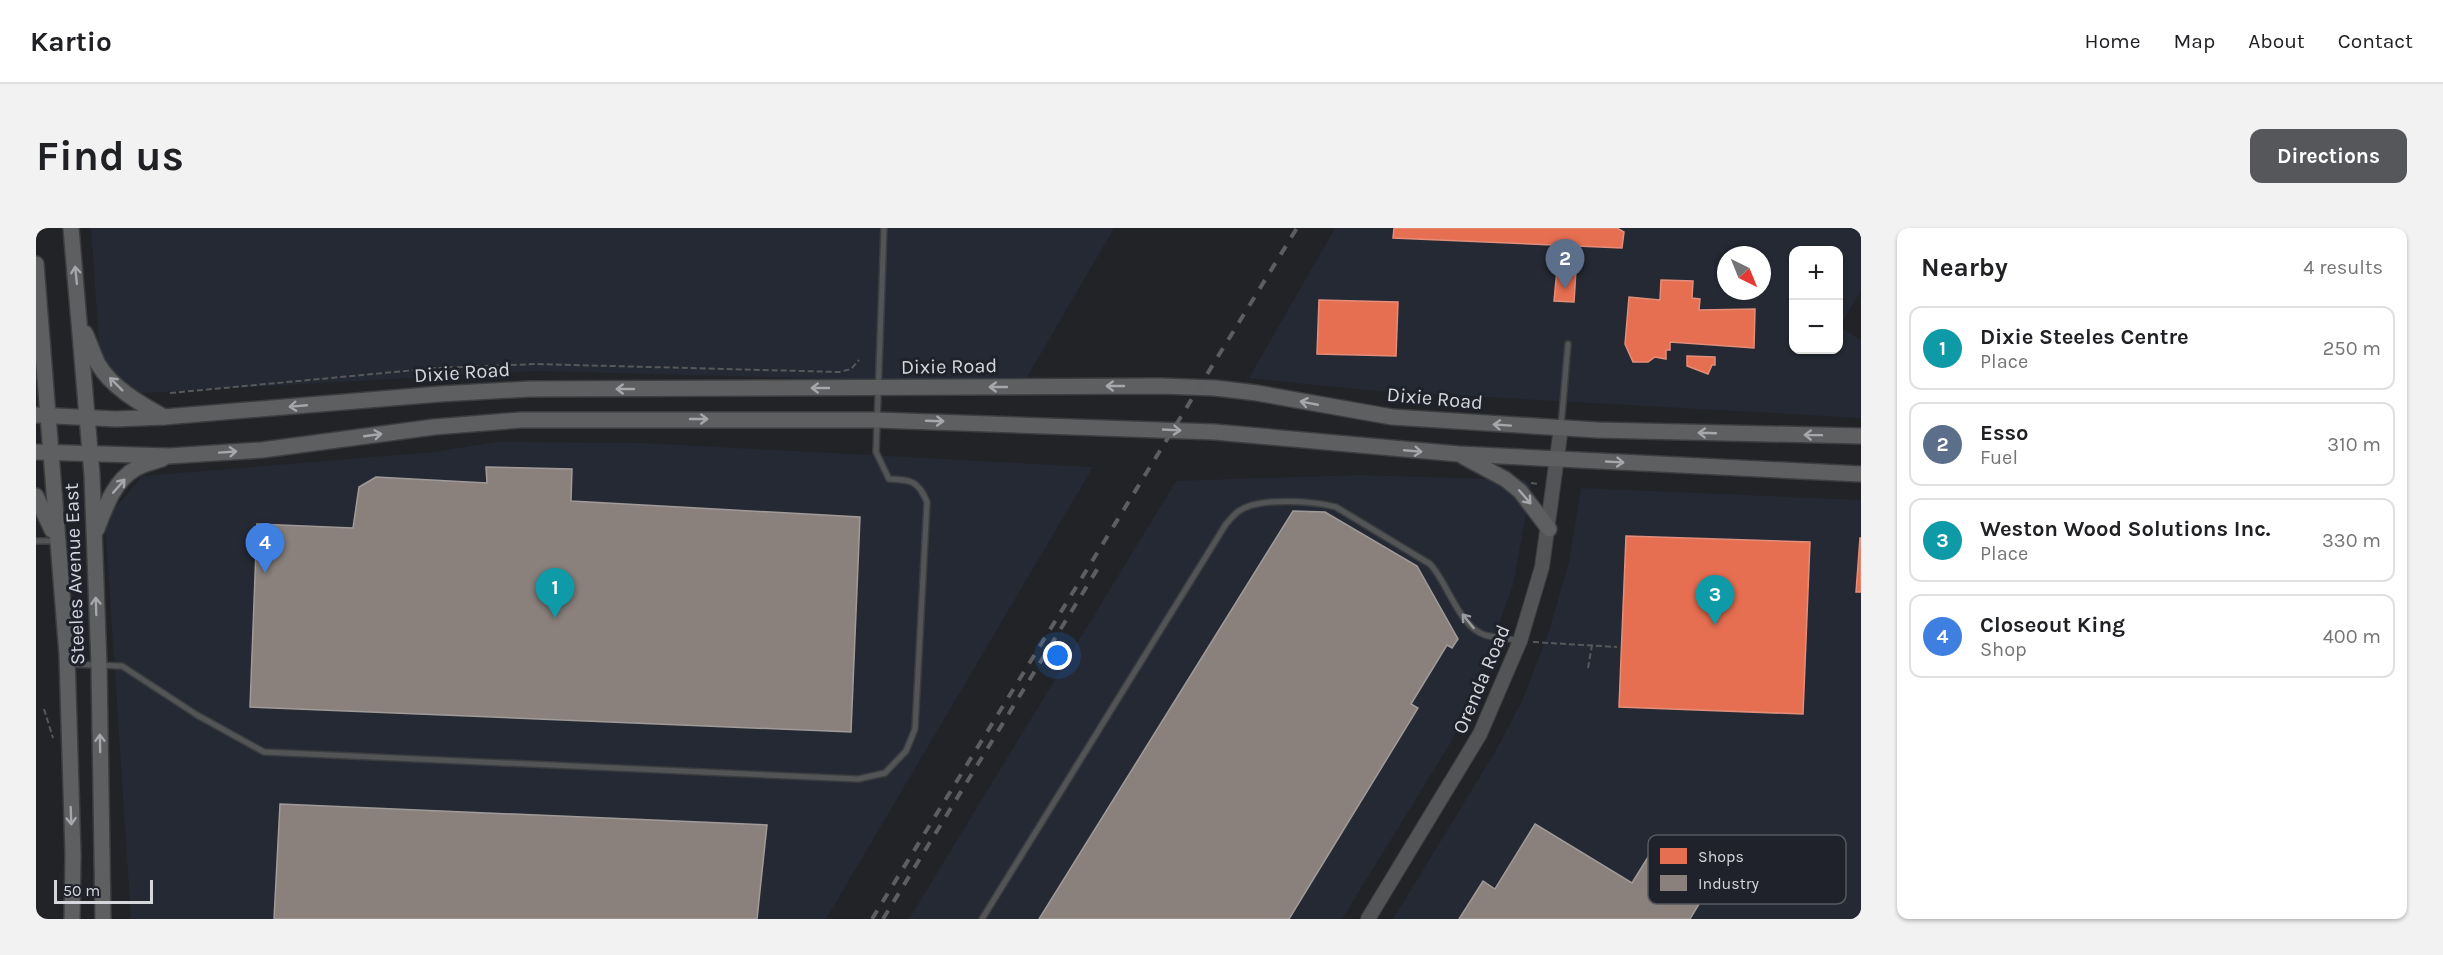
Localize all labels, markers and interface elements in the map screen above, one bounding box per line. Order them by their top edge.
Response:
text: Kartio [30,25,112,58]
text: Home [2085,29,2141,53]
text: Map [2174,29,2215,53]
text: About [2248,29,2305,53]
text: Contact [2338,29,2413,53]
button: Directions [2250,129,2407,183]
text: Find us [36,131,184,181]
pin: 2 [1546,239,1585,289]
north arrow [1717,246,1771,300]
map controls [1789,246,1843,354]
button: + [1789,246,1843,300]
text: Nearby [1921,252,2008,283]
text: 4 results [2303,256,2383,279]
one-way arrow [70,266,81,286]
button: − [1789,300,1843,354]
text: Dixie Steeles Centre [1980,324,2189,350]
text: 1 [1939,337,1946,360]
text: 250 m [2323,337,2381,360]
text: Place [1980,350,2028,373]
street label: Dixie Road [901,354,997,379]
street label: Dixie Road [413,358,511,387]
one-way arrow [109,376,124,391]
one-way arrow [1105,380,1125,392]
one-way arrow [988,381,1008,393]
one-way arrow [810,382,830,394]
one-way arrow [615,383,635,395]
street label: Dixie Road [1386,383,1484,414]
one-way arrow [1299,397,1319,408]
one-way arrow [289,401,308,412]
one-way arrow [689,413,709,425]
one-way arrow [924,416,944,427]
one-way arrow [1493,419,1513,430]
text: Esso [1980,420,2029,446]
one-way arrow [1161,425,1181,436]
one-way arrow [1697,427,1717,439]
one-way arrow [1804,429,1824,441]
one-way arrow [363,430,382,441]
text: 2 [1936,433,1949,456]
text: 310 m [2327,433,2381,456]
one-way arrow [217,446,237,457]
one-way arrow [1403,446,1423,457]
text: Fuel [1980,446,2018,469]
one-way arrow [1605,456,1625,467]
one-way arrow [112,479,126,494]
street label: Steeles Avenue East [60,482,89,665]
one-way arrow [1518,489,1532,504]
text: Weston Wood Solutions Inc. [1980,516,2271,542]
pin: 4 [246,524,284,573]
text: 3 [1936,529,1949,552]
text: 330 m [2322,529,2381,552]
text: Place [1980,542,2028,565]
pin: 1 [536,568,574,618]
pin: 3 [1696,576,1734,625]
one-way arrow [91,597,102,617]
text: Closeout King [1980,612,2125,638]
one-way arrow [1461,613,1474,629]
street label: Orenda Road [1448,621,1515,737]
text: 4 [1937,625,1948,648]
text: 400 m [2323,625,2381,648]
text: Shop [1980,638,2027,661]
your location [1043,641,1072,670]
one-way arrow [95,734,106,754]
one-way arrow [66,806,77,826]
legend [1648,835,1846,904]
text: Shops [1698,847,1744,866]
text: Industry [1698,874,1760,893]
scale bar [54,877,153,904]
text: 50 m [63,881,100,900]

